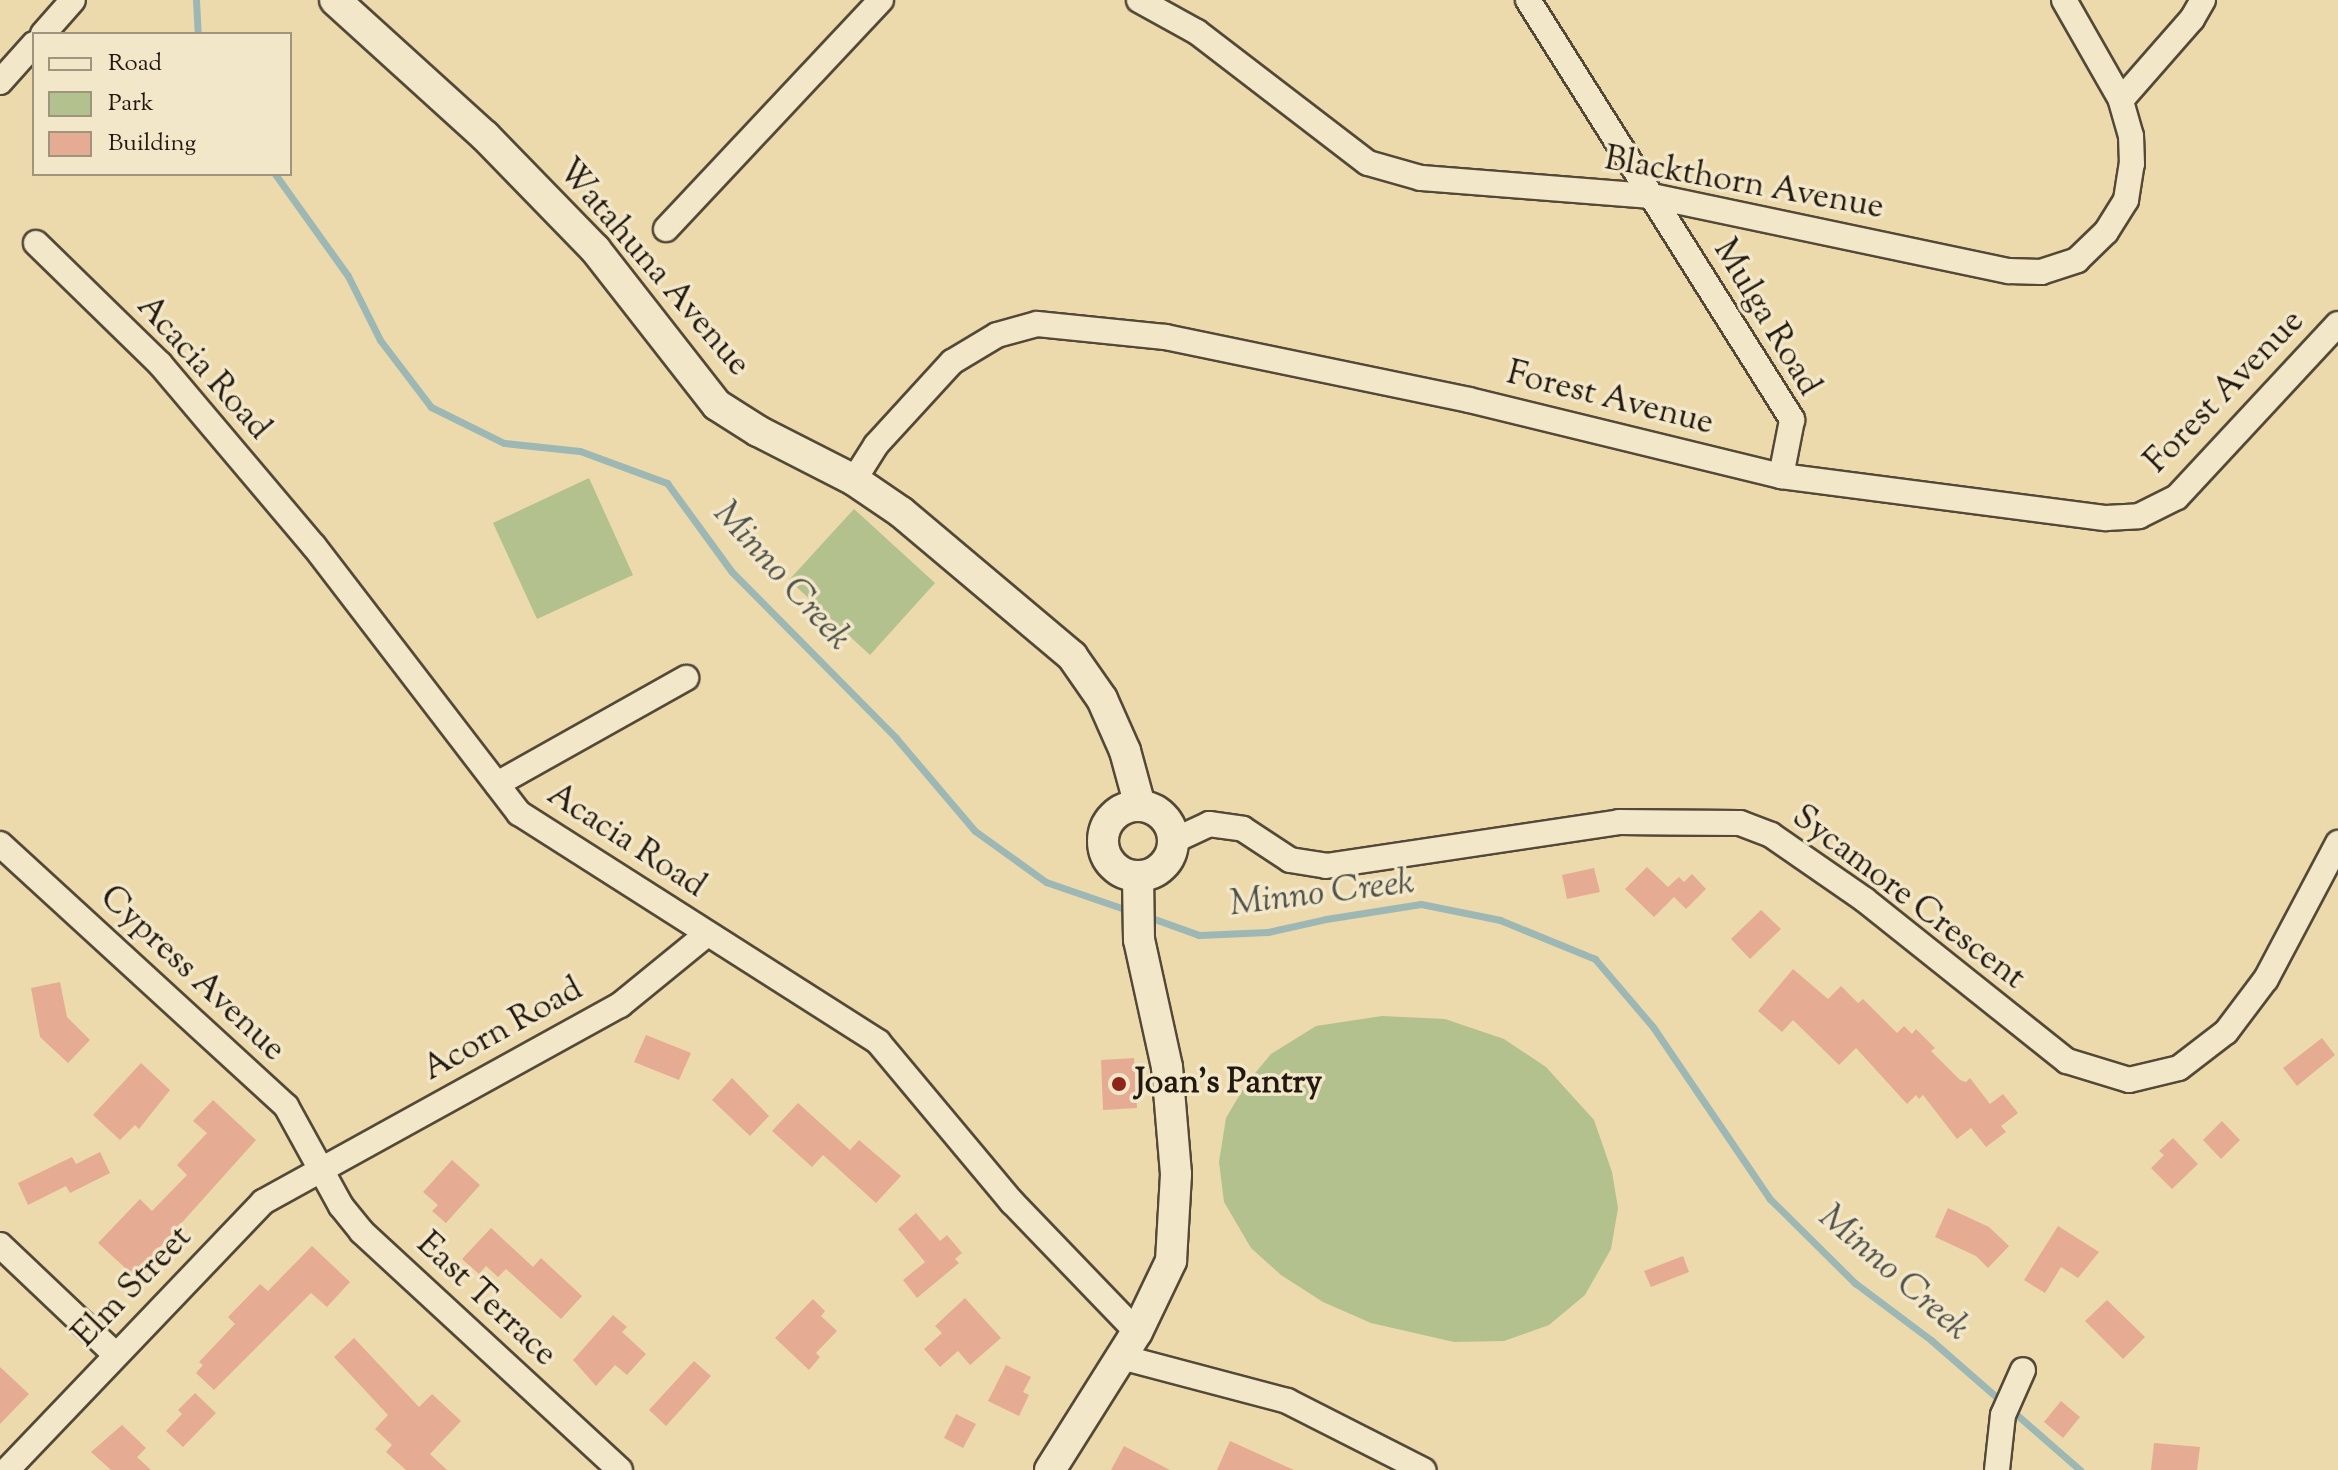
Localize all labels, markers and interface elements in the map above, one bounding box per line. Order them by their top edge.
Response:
legend [32,32,292,176]
text: Road [108,47,162,81]
text: Park [108,87,154,121]
text: Building [108,127,196,161]
street label: Blackthorn Avenue [1601,139,1887,229]
street label: Watahuna Avenue [548,151,758,385]
street label: Mulga Road [1703,232,1829,404]
street label: Acacia Road [127,287,279,449]
street label: Forest Avenue [2137,302,2313,482]
street label: Forest Avenue [1503,354,1717,444]
water label: Minno Creek [703,493,859,661]
street label: Acacia Road [539,775,713,907]
street label: Sycamore Crescent [1783,797,2033,999]
water label: Minno Creek [1227,862,1417,928]
street label: Cypress Avenue [91,878,293,1070]
street label: Acorn Road [416,969,590,1091]
place label: Joan's Pantry [1135,1064,1322,1104]
marker: Joan's Pantry [1110,1075,1128,1093]
water label: Minno Creek [1809,1197,1977,1351]
street label: Elm Street [65,1218,201,1356]
street label: East Terrace [407,1225,565,1375]

